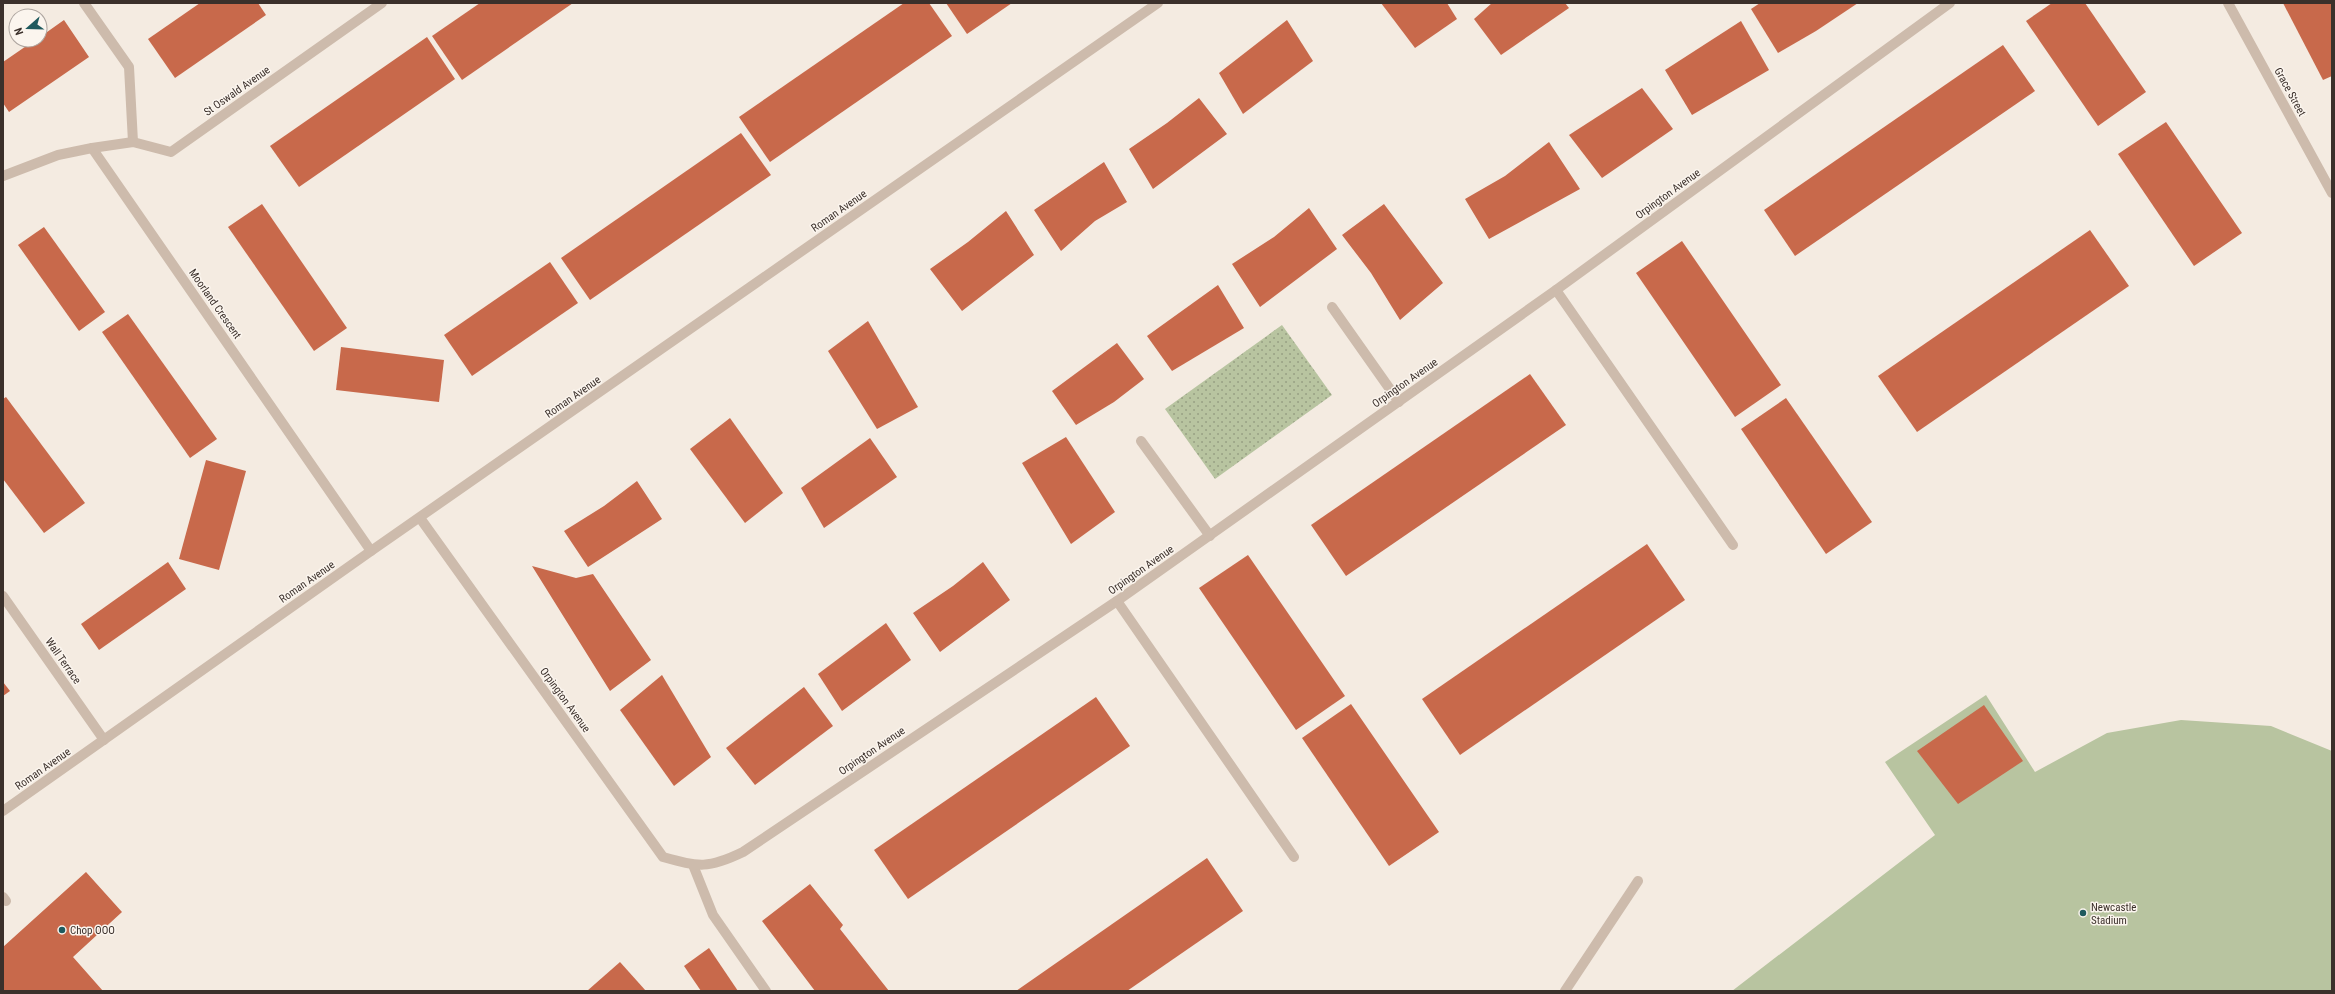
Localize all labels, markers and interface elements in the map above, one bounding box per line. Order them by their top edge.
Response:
north arrow [8,8,48,48]
text: N [12,26,26,37]
street label: St Oswald Avenue [201,63,273,119]
street label: Grace Street [2271,65,2309,119]
street label: Orpington Avenue [1633,166,1703,222]
street label: Roman Avenue [809,187,869,235]
street label: Moorland Crescent [186,267,244,341]
street label: Orpington Avenue [1370,356,1440,410]
street label: Roman Avenue [543,373,603,421]
street label: Orpington Avenue [1106,543,1176,597]
street label: Roman Avenue [277,558,337,606]
street label: Wall Terrace [42,635,84,687]
street label: Orpington Avenue [537,665,593,735]
street label: Orpington Avenue [837,724,907,778]
street label: Roman Avenue [13,745,73,793]
place label: Newcastle Stadium [2091,901,2136,927]
marker: Newcastle Stadium [2078,908,2088,918]
place label: Chop OOO [70,924,115,937]
marker: Chop OOO [57,925,67,935]

